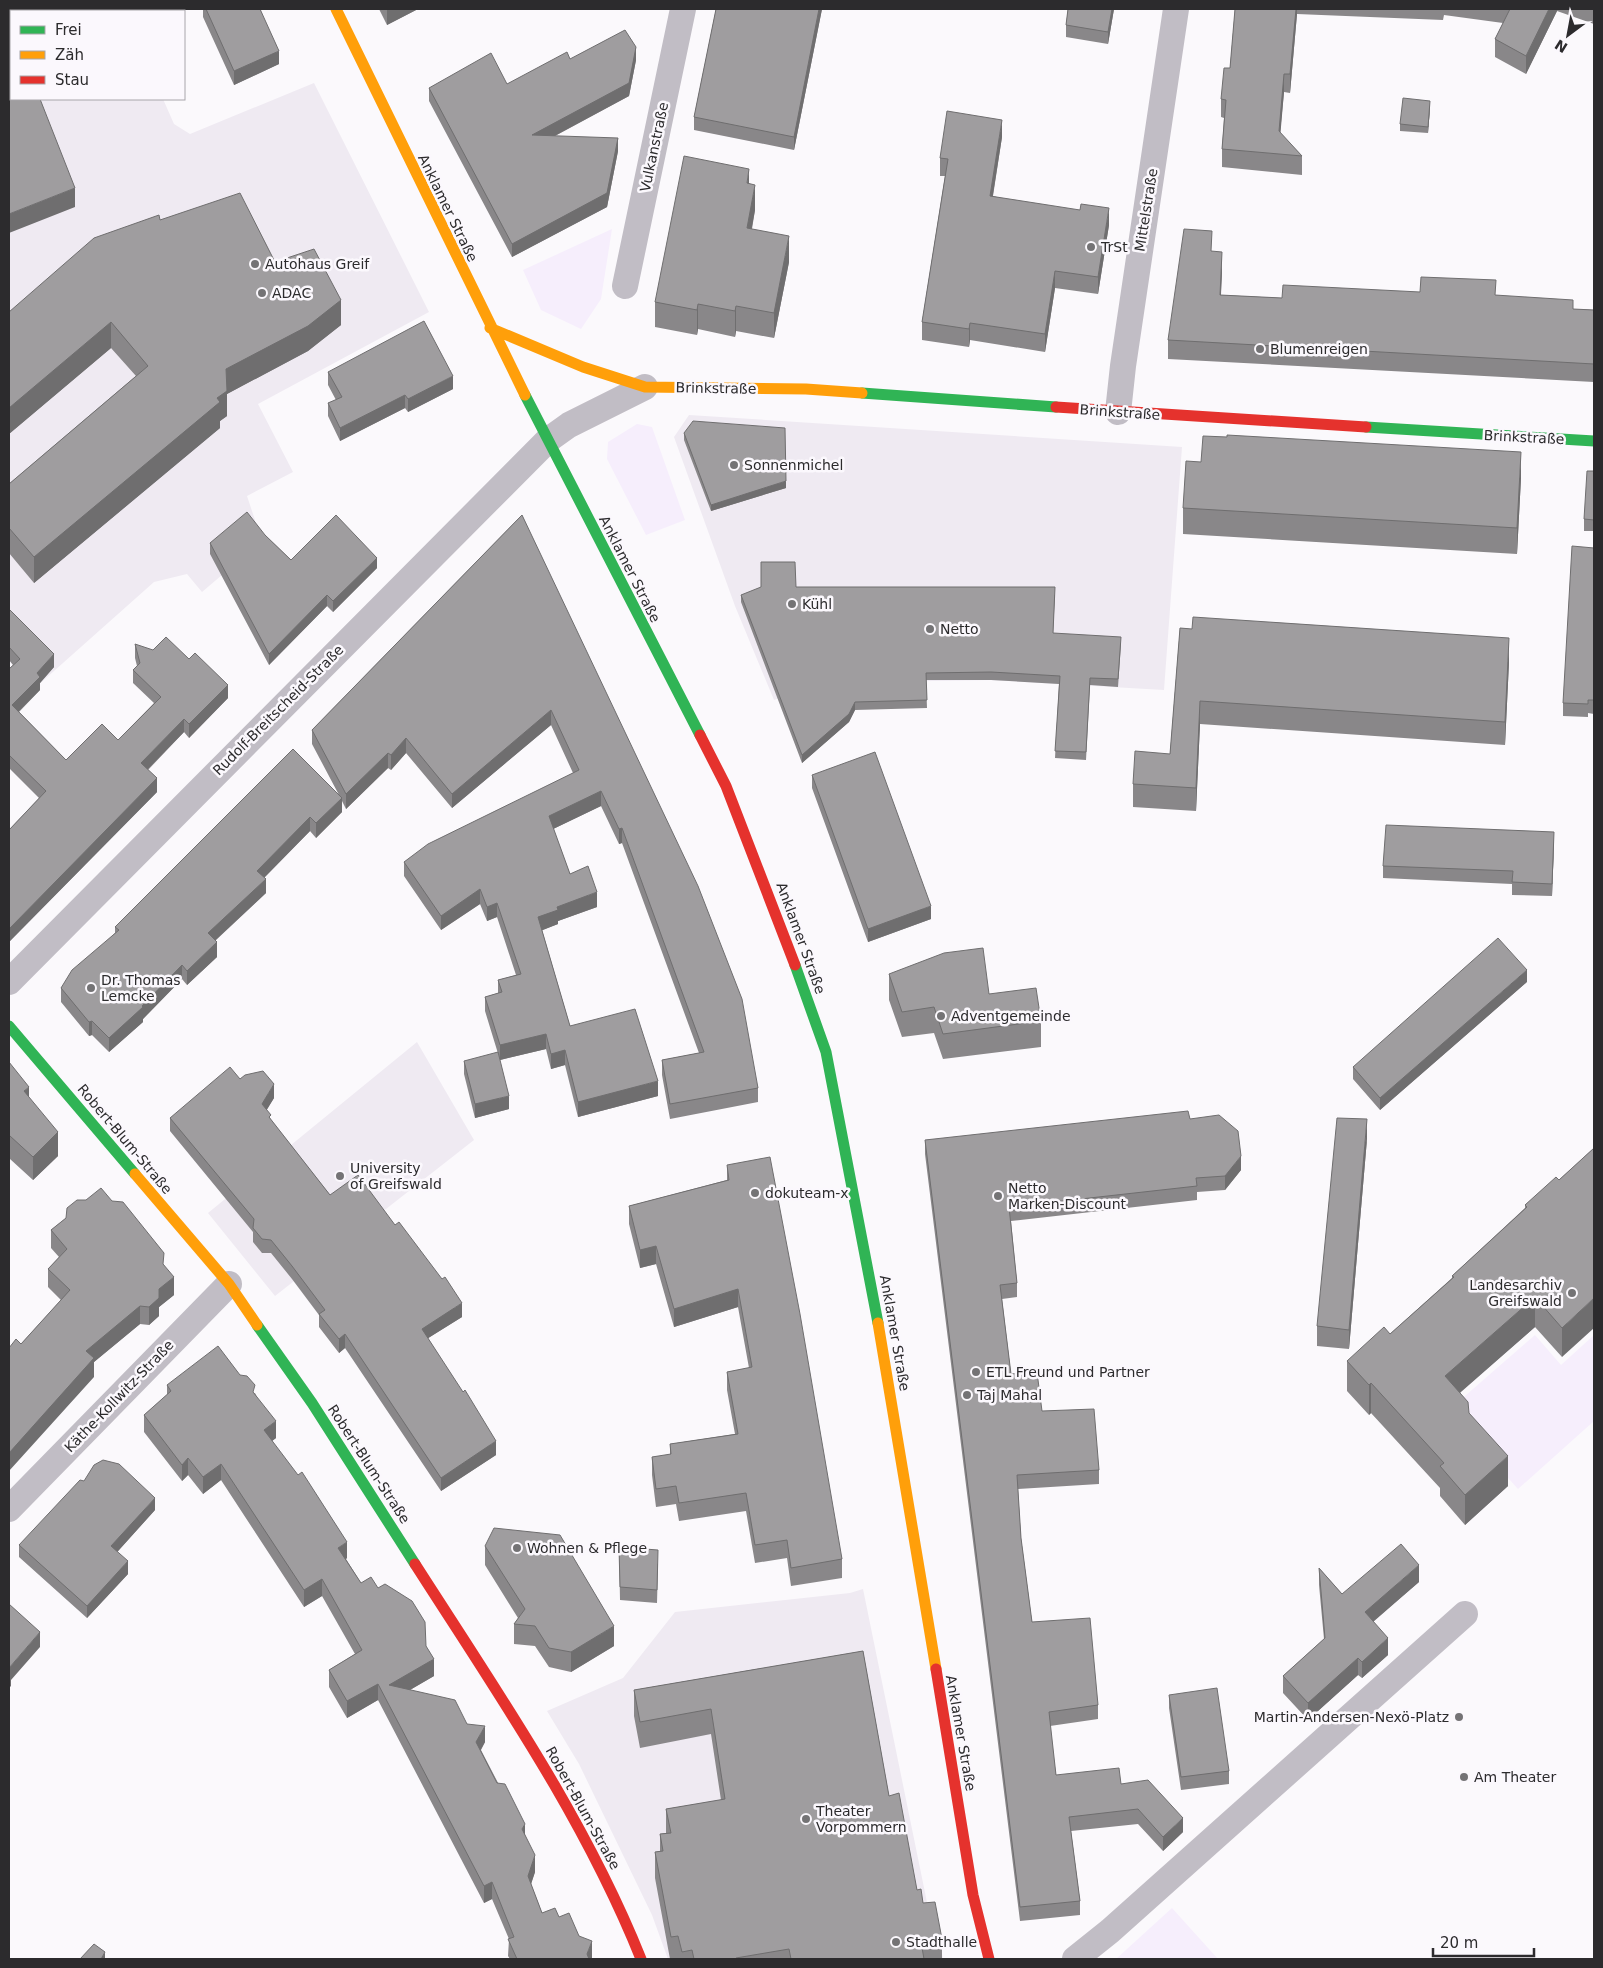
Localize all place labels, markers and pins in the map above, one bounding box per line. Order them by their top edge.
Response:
place label: TrSt [1100,239,1128,255]
marker: TrSt [1085,241,1097,253]
place label: Autohaus Greif [265,256,370,272]
marker: Autohaus Greif [249,258,261,270]
place label: ADAC [272,285,311,301]
marker: ADAC [256,287,268,299]
place label: Blumenreigen [1270,341,1368,357]
marker: Blumenreigen [1254,343,1266,355]
place label: Sonnenmichel [744,457,843,473]
marker: Sonnenmichel [728,459,740,471]
place label: Kühl [802,596,832,612]
marker: Kühl [786,598,798,610]
place label: Netto [940,621,979,637]
marker: Netto [924,623,936,635]
place label: Dr. Thomas Lemcke [101,972,181,1004]
marker: Dr. Thomas Lemcke [85,982,97,994]
place label: Adventgemeinde [951,1008,1071,1024]
marker: Adventgemeinde [935,1010,947,1022]
place label: University of Greifswald [350,1160,442,1192]
marker: University of Greifswald [334,1170,346,1182]
place label: Netto Marken-Discount [1008,1180,1127,1212]
place label: dokuteam-x [765,1185,849,1201]
marker: dokuteam-x [749,1187,761,1199]
marker: Netto Marken-Discount [992,1190,1004,1202]
place label: Landesarchiv Greifswald [1469,1277,1562,1309]
marker: Landesarchiv Greifswald [1566,1287,1578,1299]
place label: ETL Freund und Partner [986,1364,1150,1380]
marker: ETL Freund und Partner [970,1366,982,1378]
place label: Taj Mahal [976,1387,1042,1403]
marker: Taj Mahal [961,1389,973,1401]
place label: Wohnen & Pflege [527,1540,647,1556]
marker: Wohnen & Pflege [511,1542,523,1554]
place label: Martin-Andersen-Nexö-Platz [1254,1709,1449,1725]
marker: Martin-Andersen-Nexö-Platz [1453,1711,1465,1723]
place label: Am Theater [1474,1769,1556,1785]
marker: Am Theater [1458,1771,1470,1783]
place label: Theater Vorpommern [815,1803,907,1835]
marker: Theater Vorpommern [800,1813,812,1825]
place label: Stadthalle [906,1934,977,1950]
marker: Stadthalle [890,1936,902,1948]

